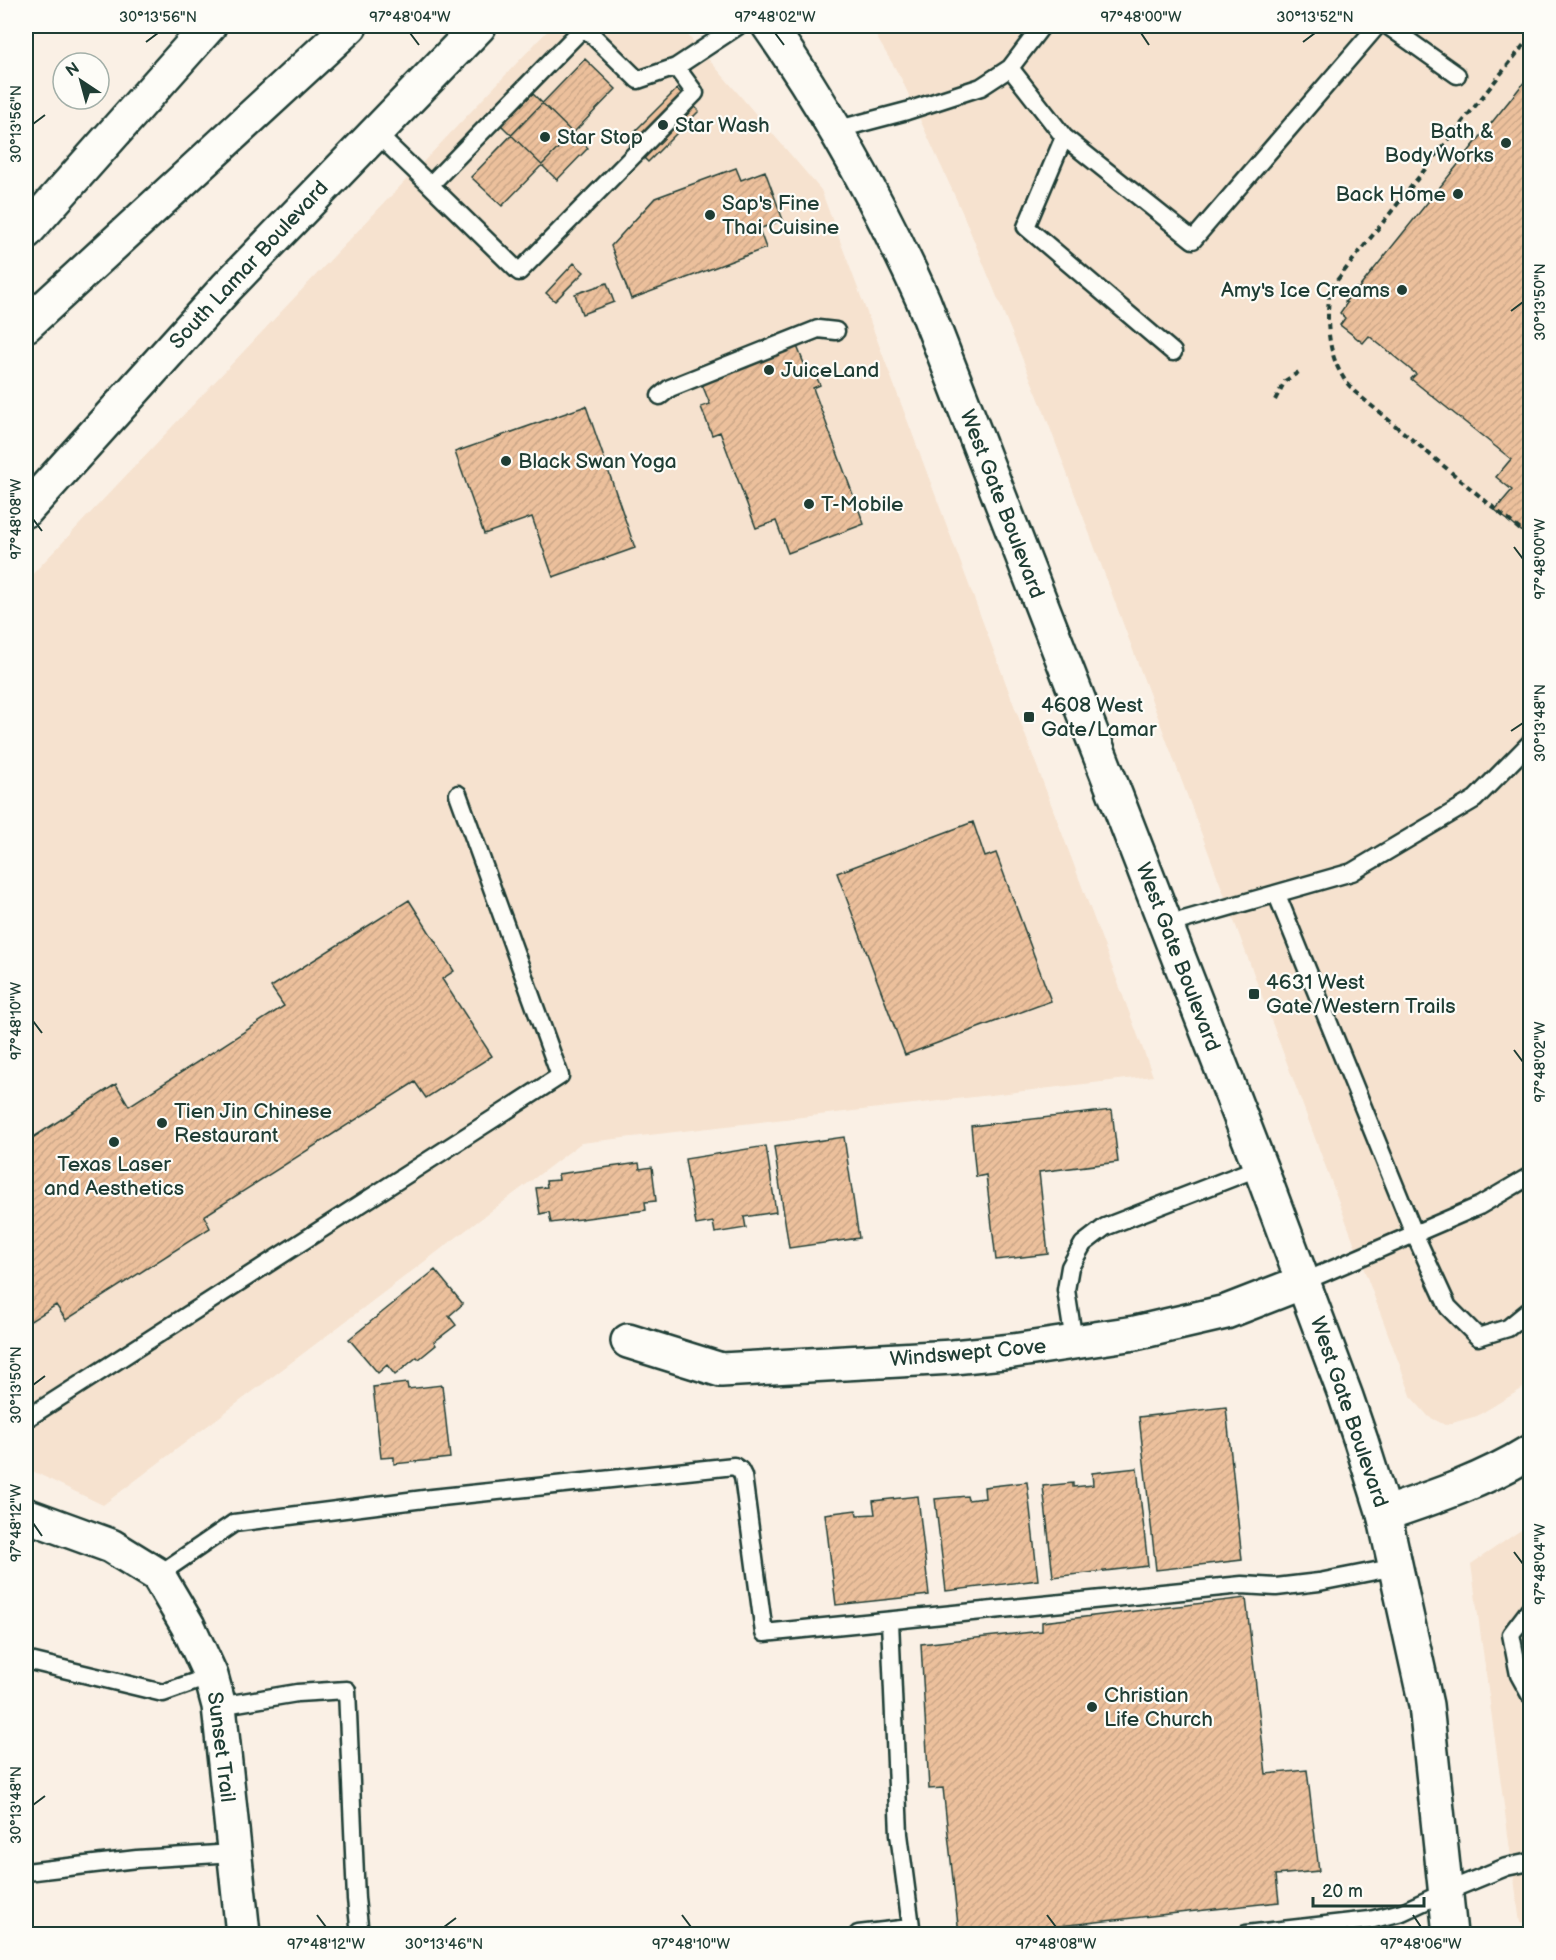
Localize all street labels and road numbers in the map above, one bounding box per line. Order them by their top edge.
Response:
street label: South Lamar Boulevard [164,176,334,354]
street label: West Gate Boulevard [954,406,1050,602]
street label: West Gate Boulevard [1130,859,1226,1055]
street label: West Gate Boulevard [1305,1313,1393,1511]
street label: Windswept Cove [889,1334,1047,1372]
street label: Sunset Trail [202,1690,240,1804]

